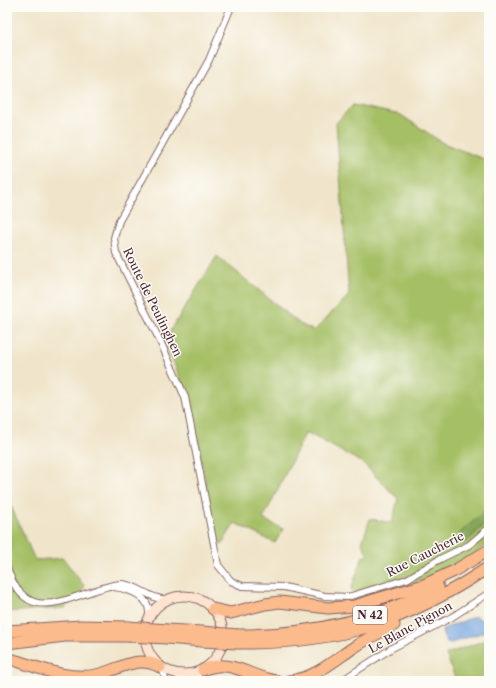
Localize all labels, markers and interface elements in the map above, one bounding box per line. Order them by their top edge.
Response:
street label: Route de Peulinghen [120,245,186,359]
street label: Rue Caucherie [384,528,467,580]
street label: Le Blanc Pignon [366,598,455,656]
road number: N 42 [353,606,387,624]

